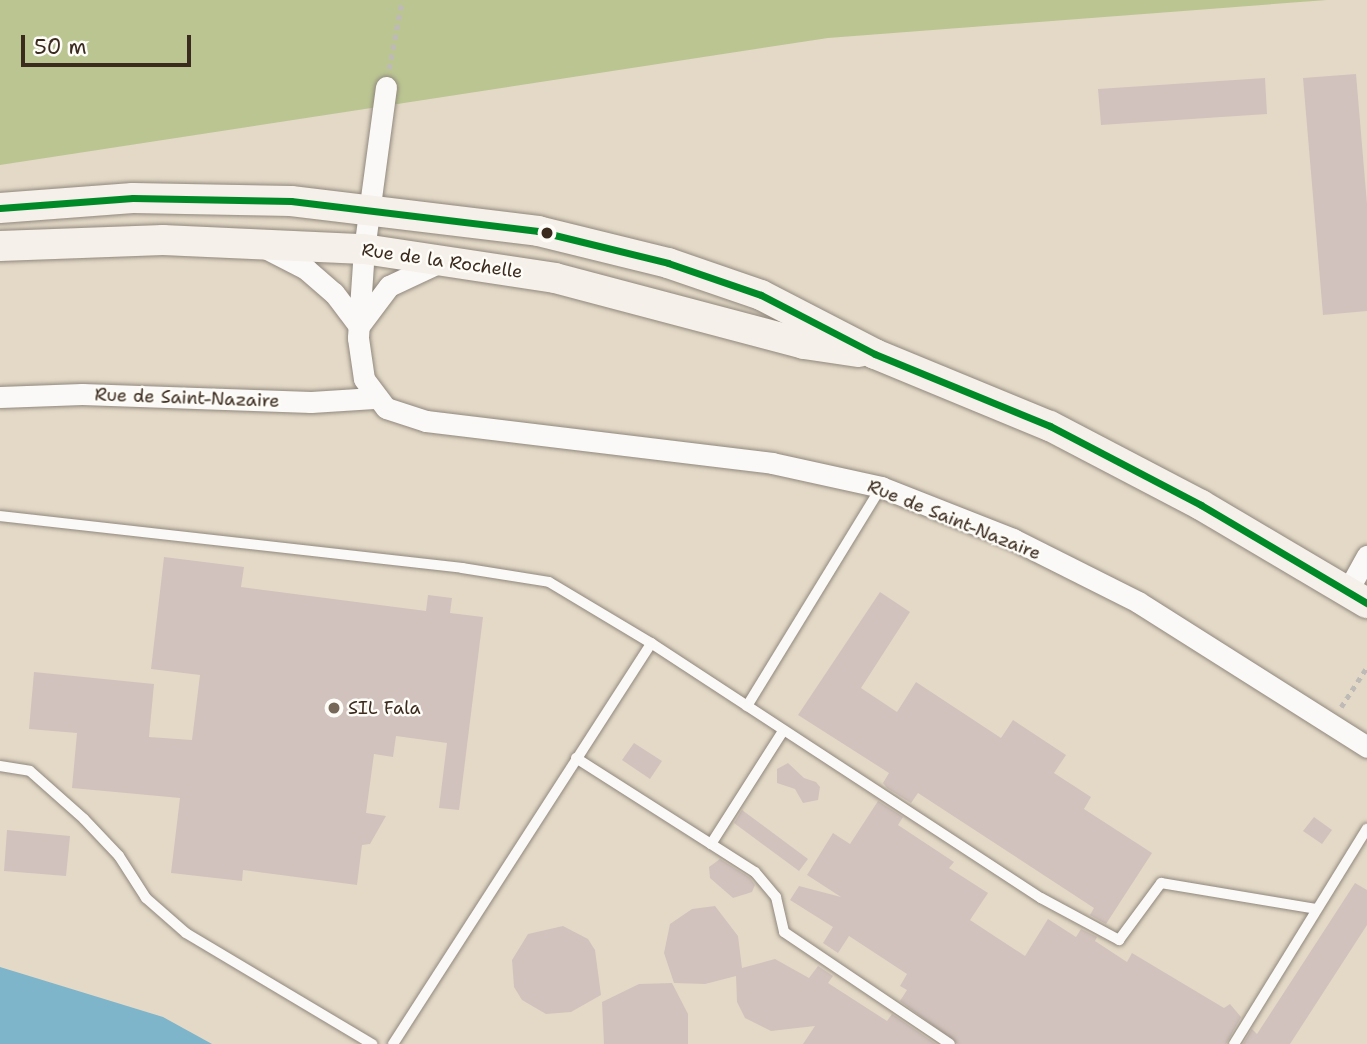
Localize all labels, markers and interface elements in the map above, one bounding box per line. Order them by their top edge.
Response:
scale bar [24,21,194,65]
text: 50 m [34,33,87,61]
unlabelled marker [540,226,554,240]
street label: Rue de la Rochelle [360,239,524,283]
street label: Rue de Saint-Nazaire [94,384,280,412]
street label: Rue de Saint-Nazaire [864,475,1044,565]
place label: SIL Fala [348,697,421,719]
marker: SIL Fala [326,700,342,716]

